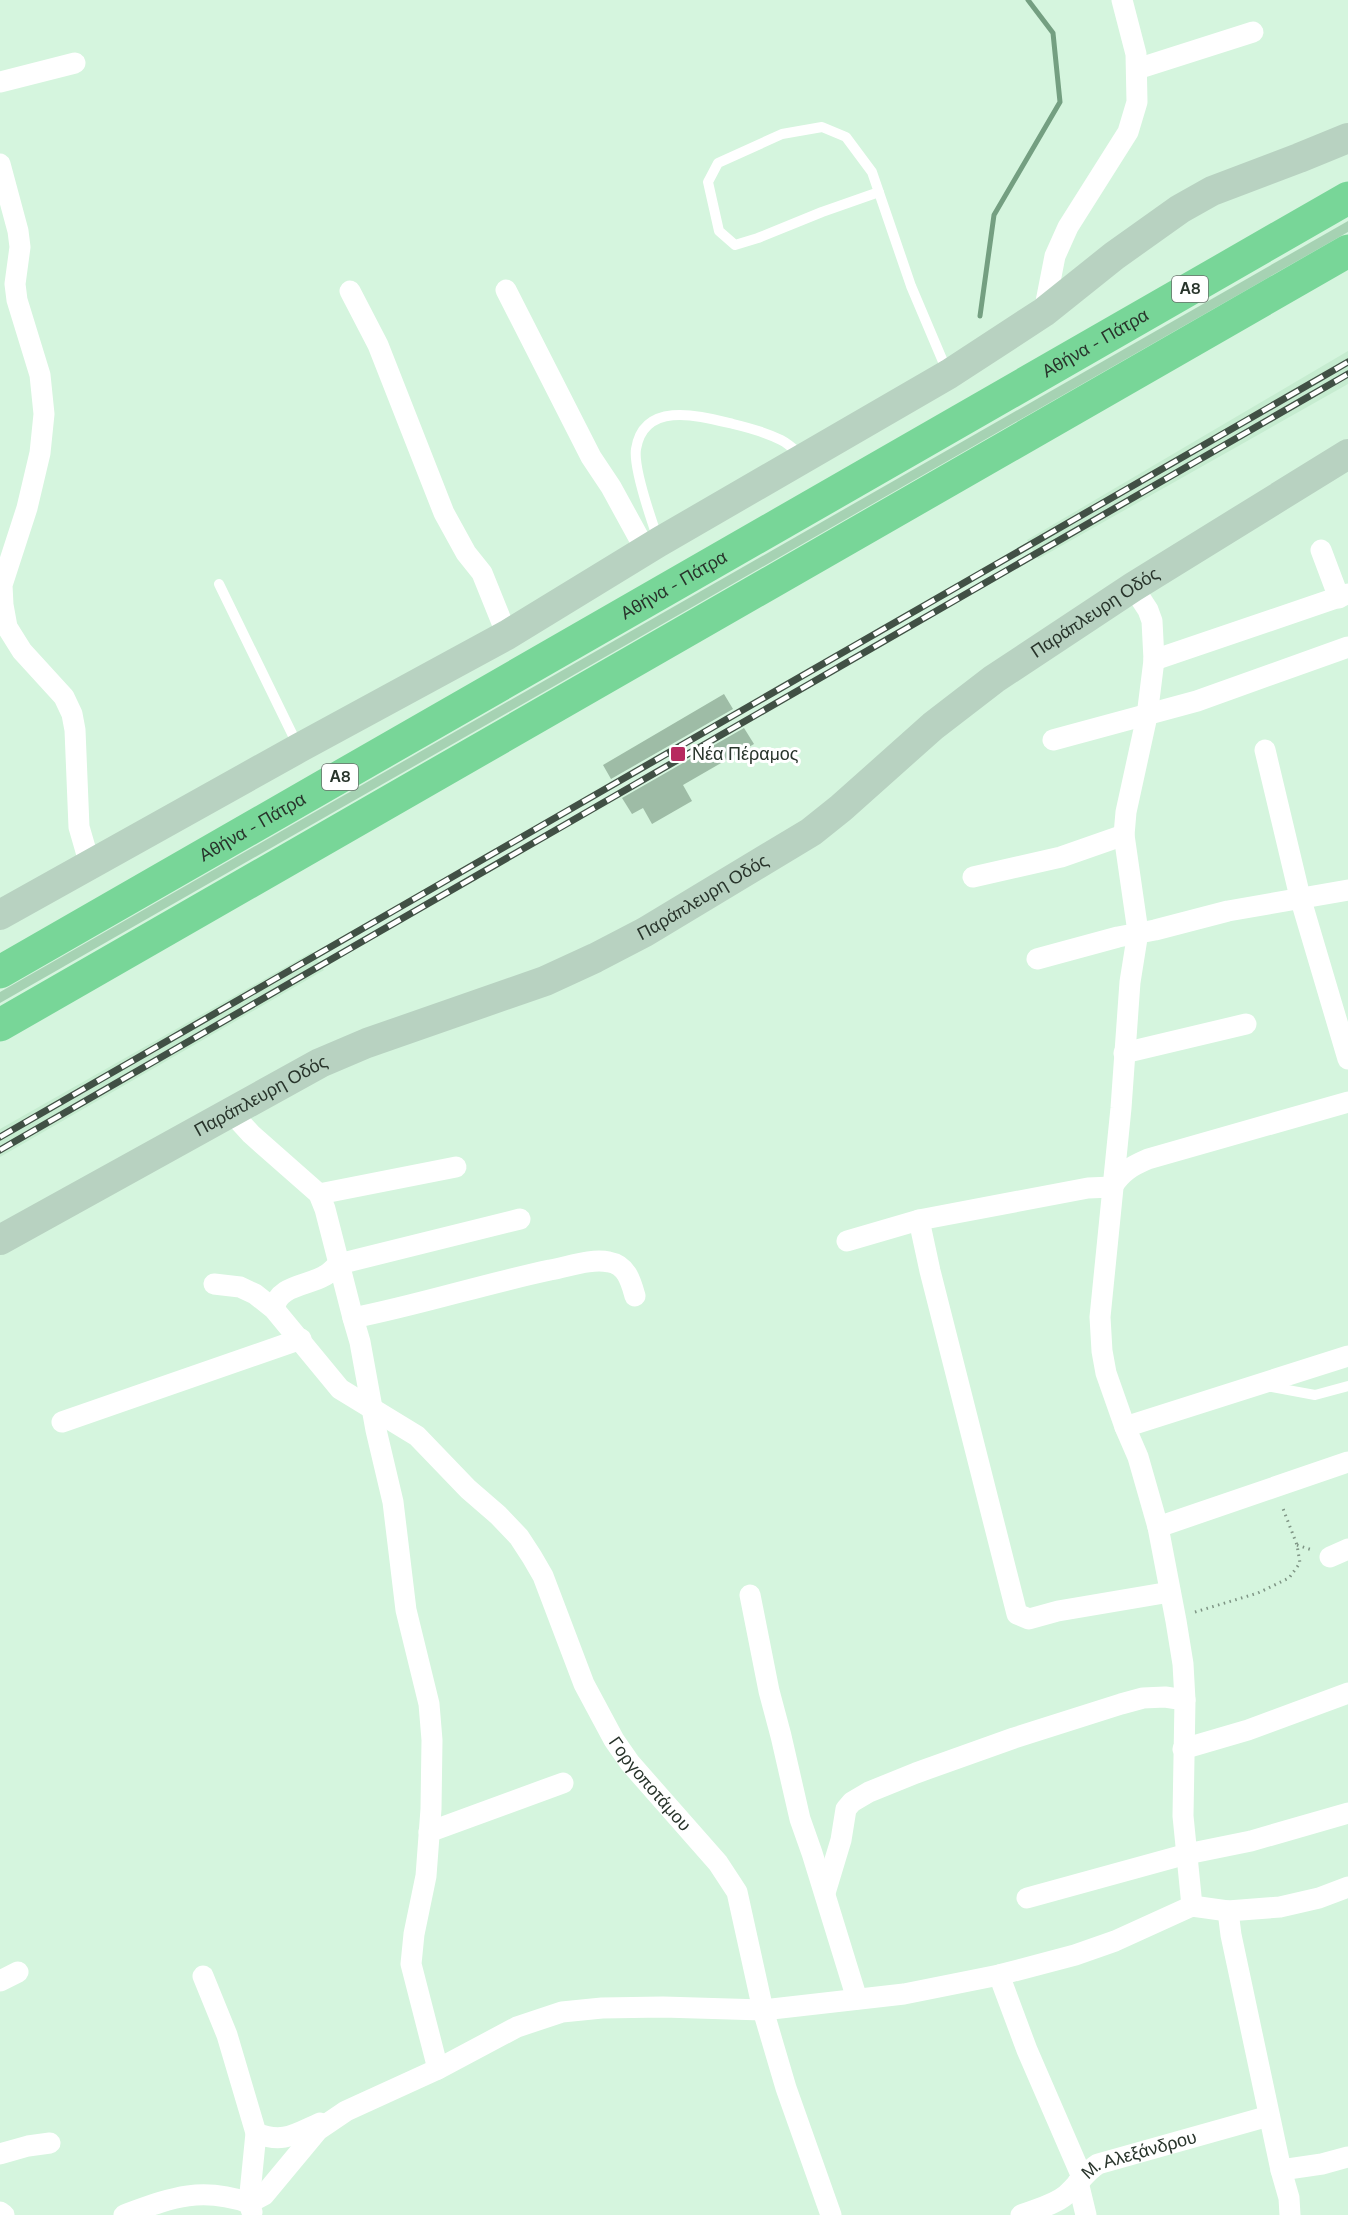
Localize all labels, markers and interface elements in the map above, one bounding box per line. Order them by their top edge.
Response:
road number: Α8 [1172,276,1208,302]
street label: Αθήνα - Πάτρα [1037,303,1153,383]
street label: Αθήνα - Πάτρα [616,545,732,625]
street label: Παράπλευρη Οδός [1026,561,1164,663]
place label: Νέα Πέραμος [692,742,799,766]
marker: Νέα Πέραμος [669,745,687,763]
road number: Α8 [322,764,358,790]
street label: Αθήνα - Πάτρα [195,787,310,867]
street label: Παράπλευρη Οδός [633,848,773,946]
street label: Παράπλευρη Οδός [190,1049,331,1142]
street label: Γοργοποτάμου [603,1732,696,1836]
street label: Μ. Αλεξάνδρου [1076,2125,1199,2184]

